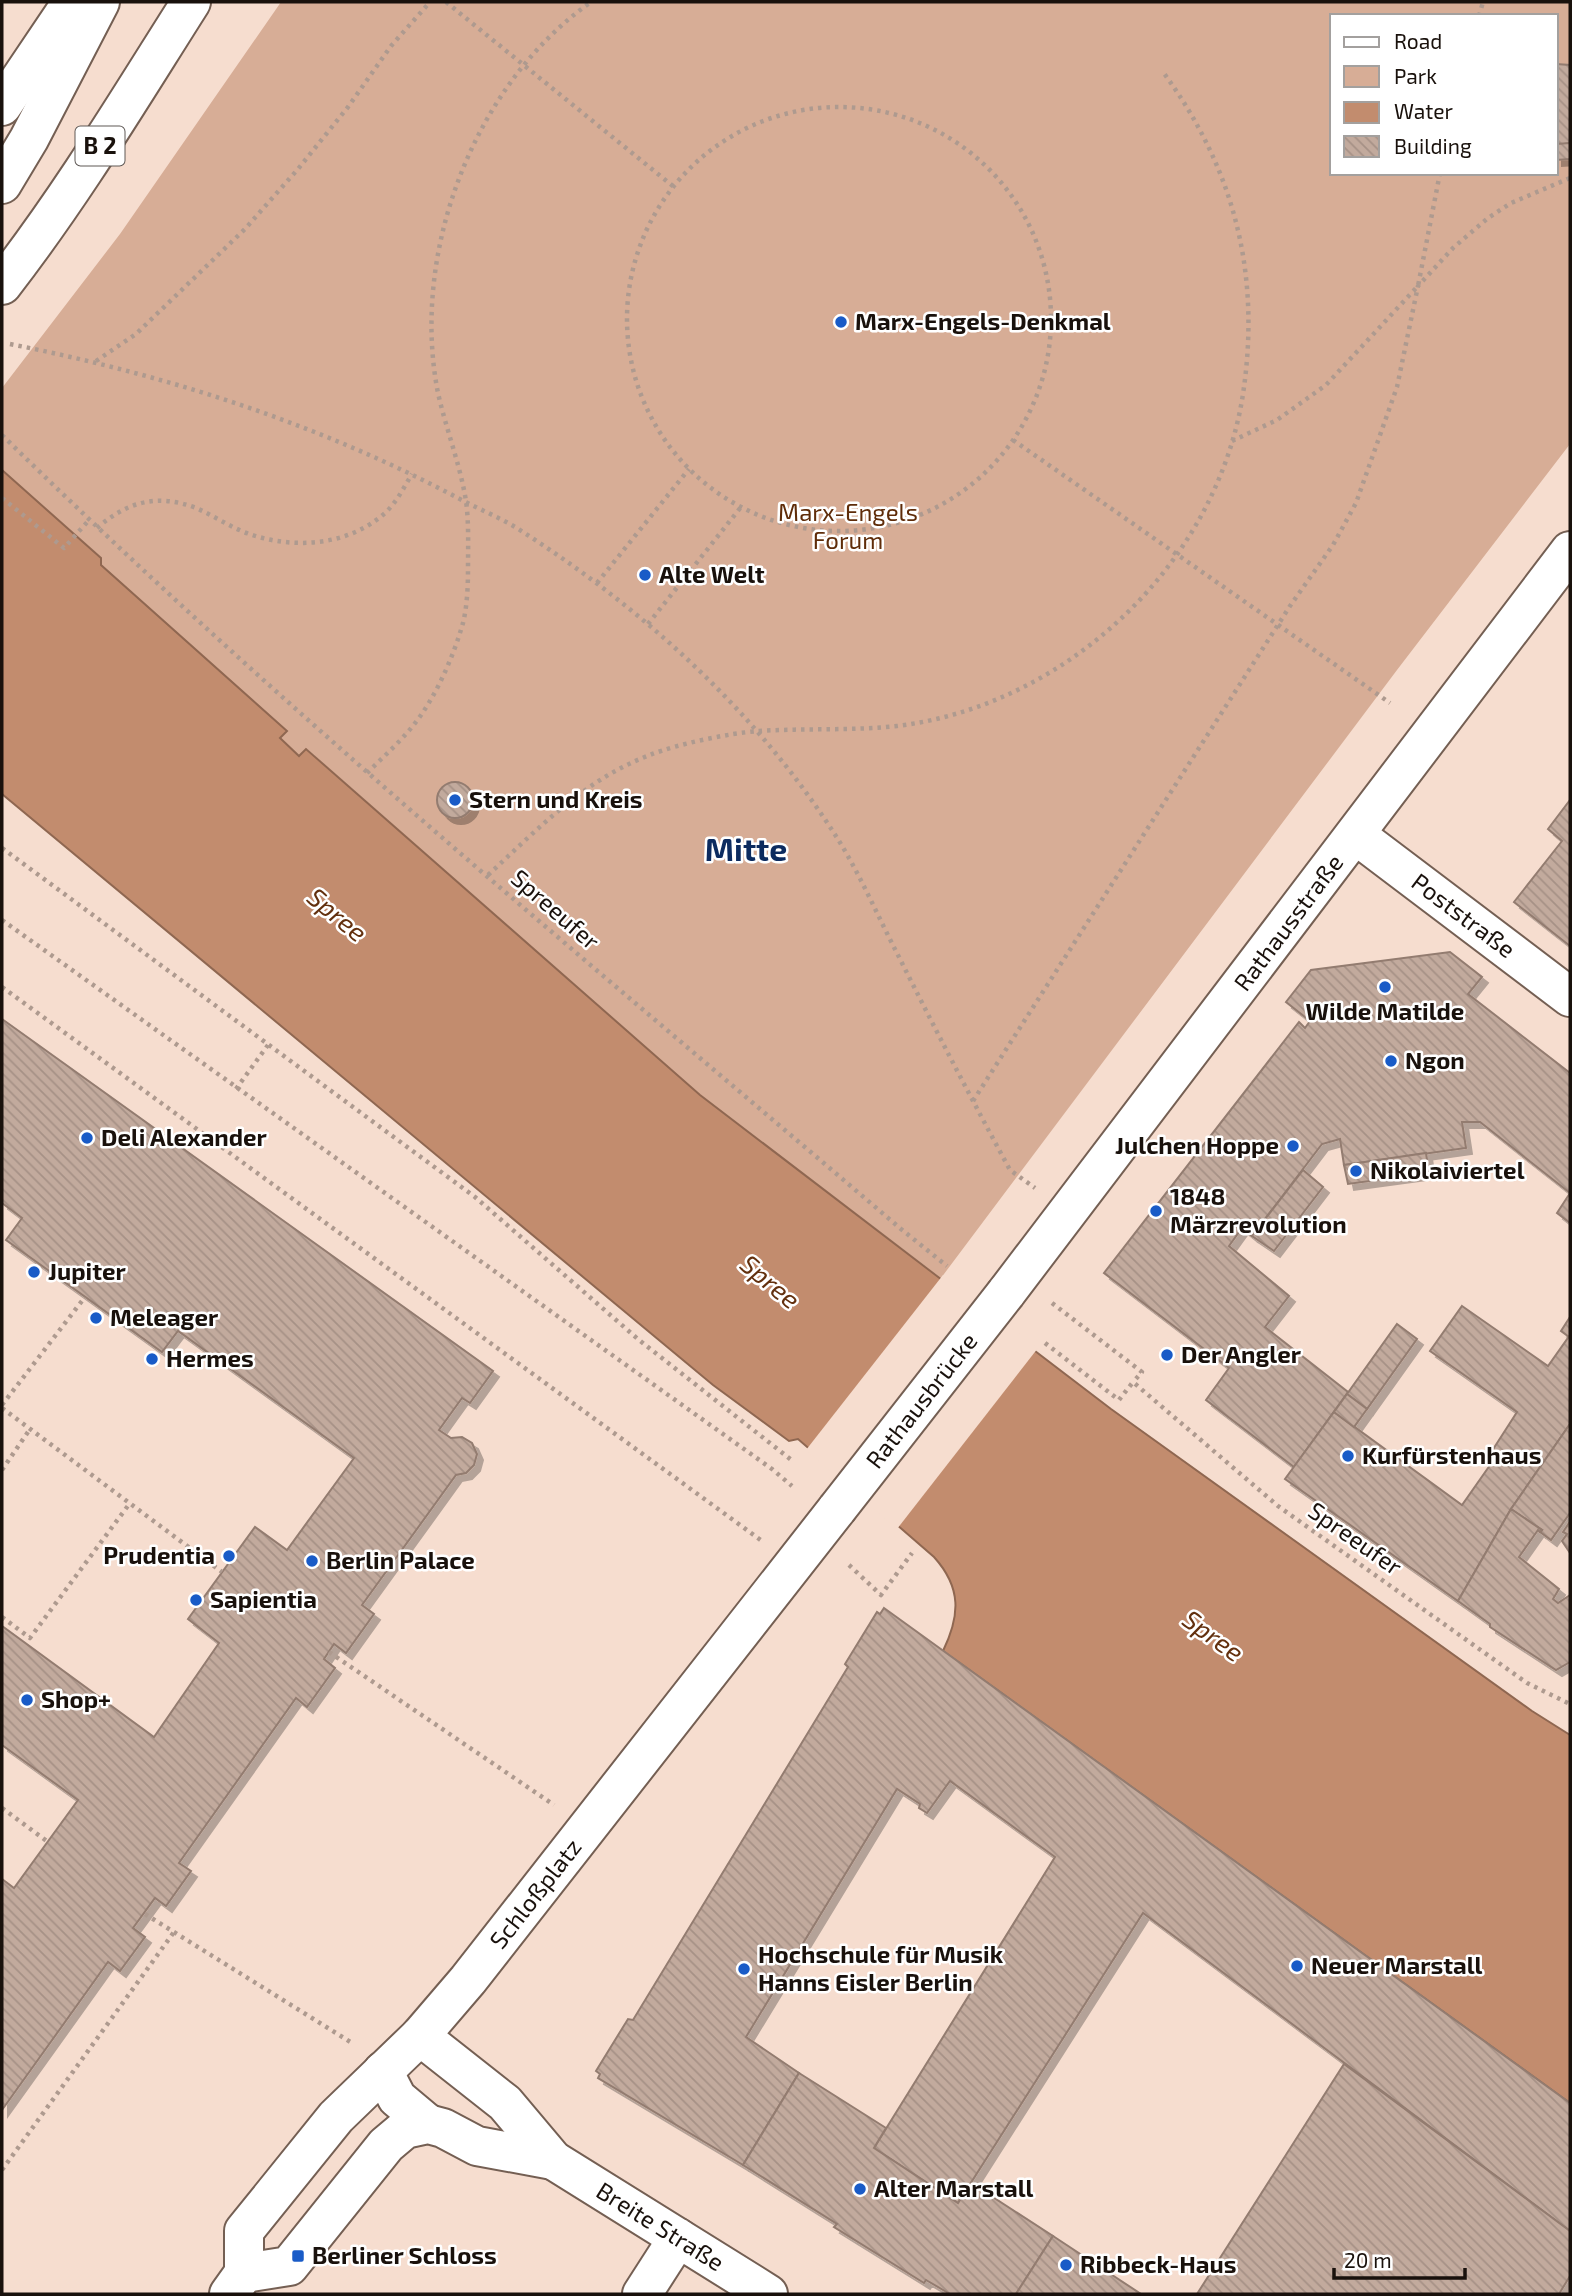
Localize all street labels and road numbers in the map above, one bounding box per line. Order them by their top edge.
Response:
road number: B 2 [76,127,124,166]
street label: Rathausstraße [1227,848,1349,996]
street label: Spreeufer [506,863,606,955]
street label: Poststraße [1406,866,1521,963]
street label: Rathausbrücke [859,1327,983,1473]
street label: Spreeufer [1303,1495,1409,1581]
street label: Schloßplatz [483,1832,587,1954]
street label: Breite Straße [592,2175,730,2276]

